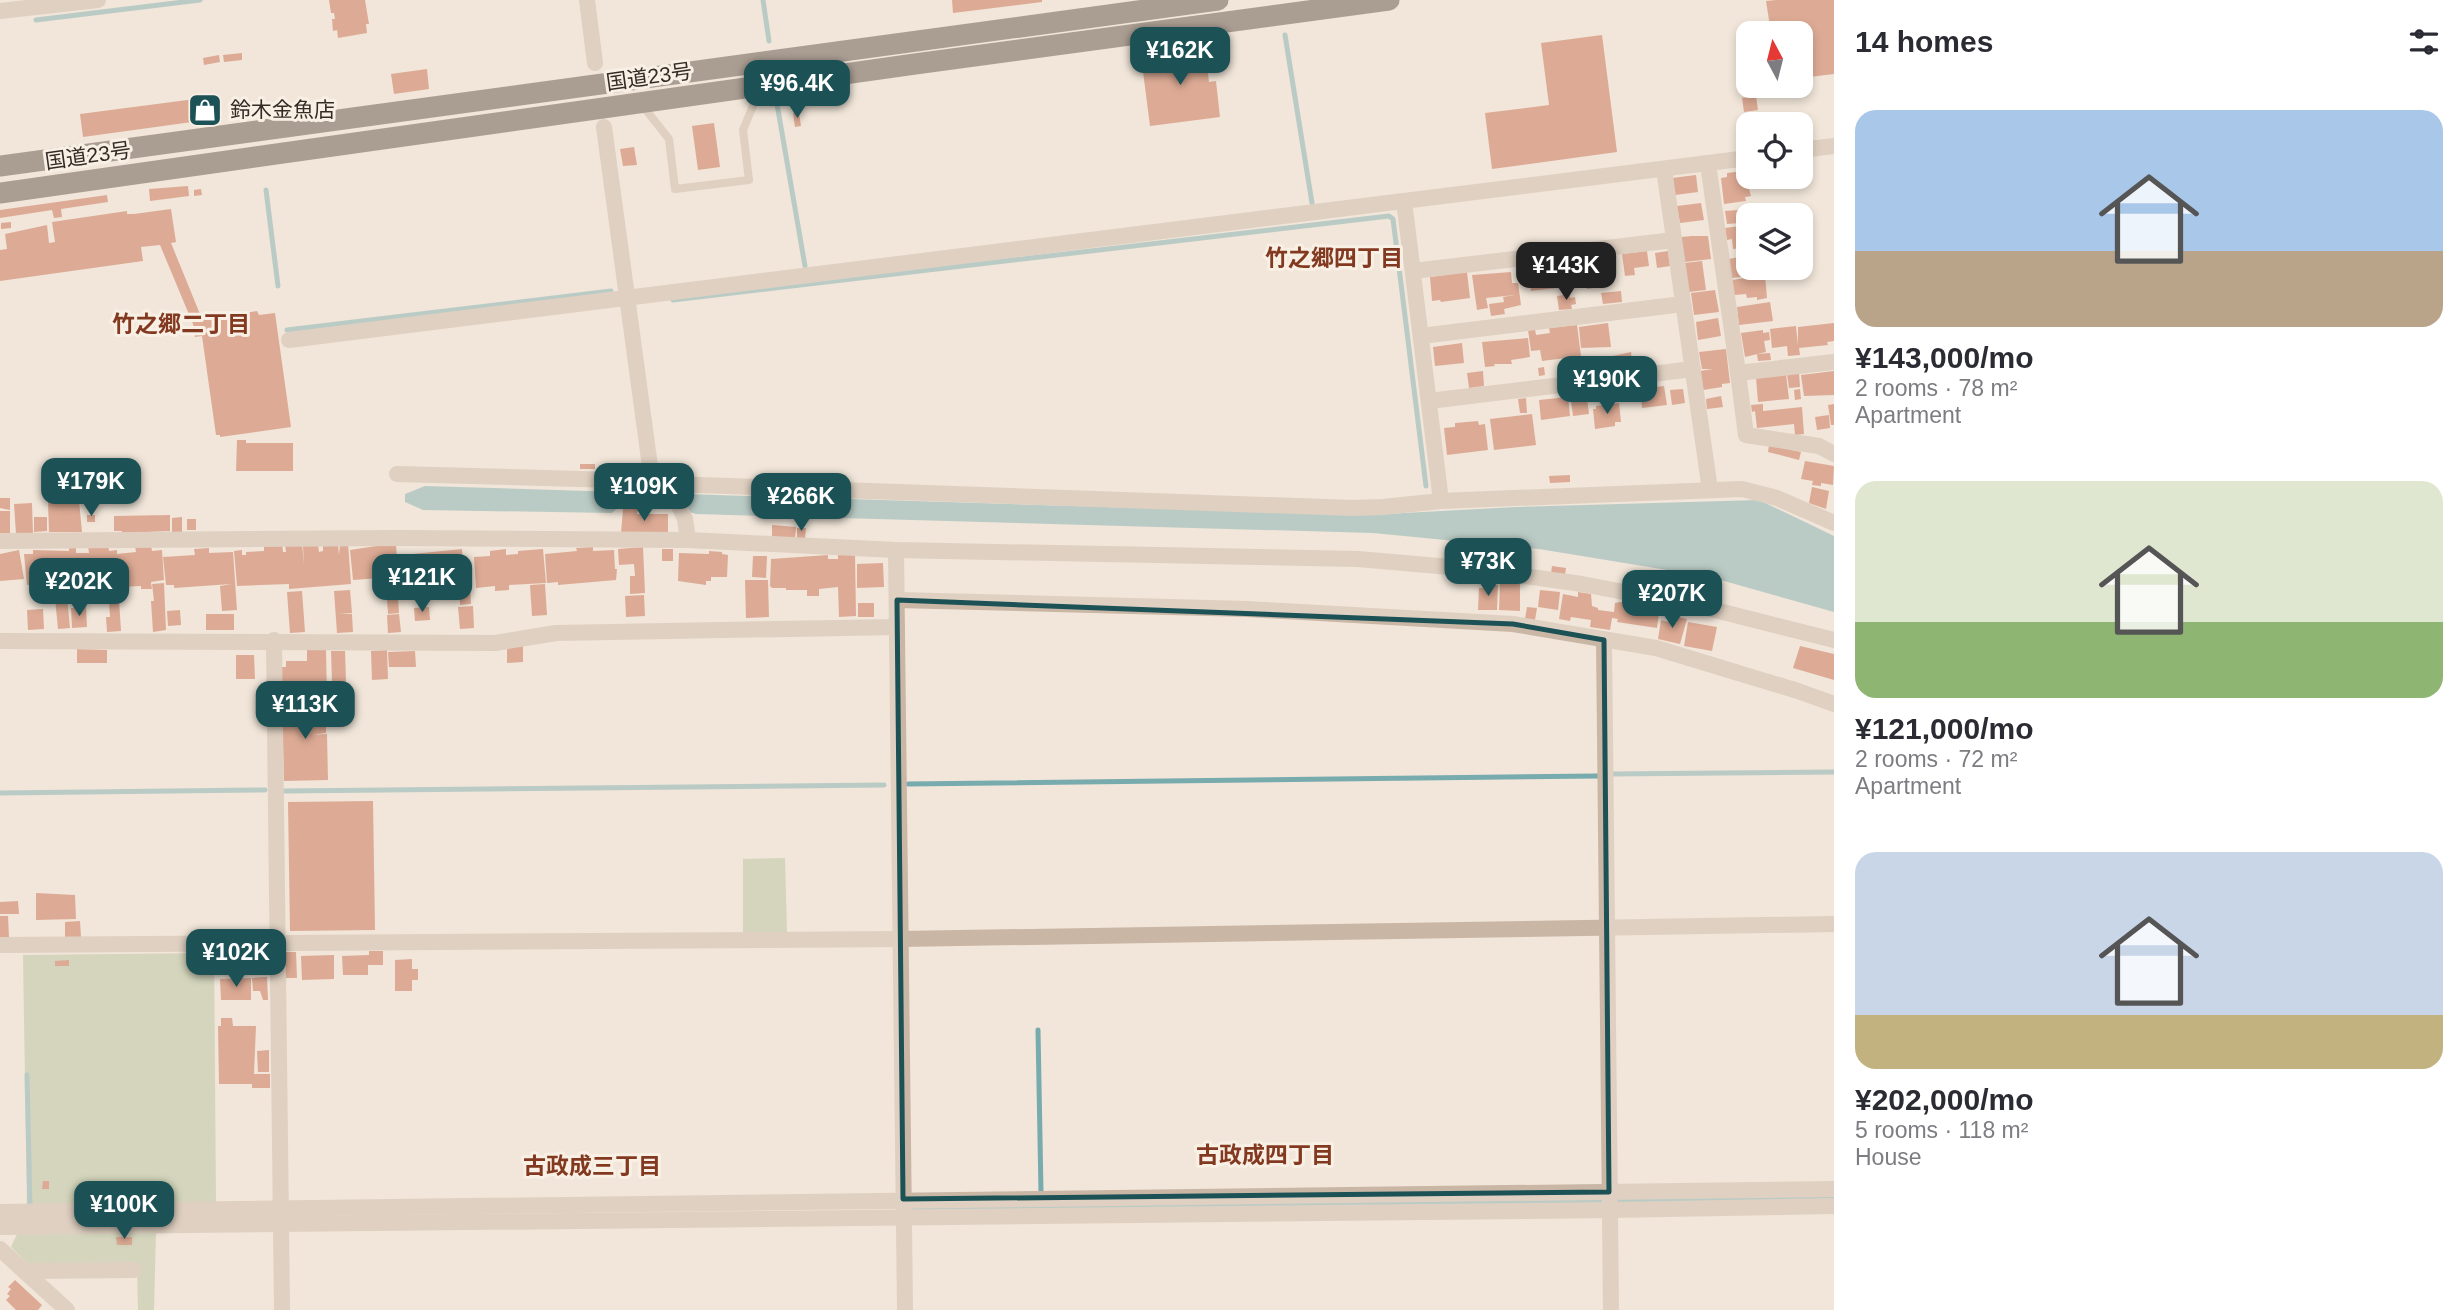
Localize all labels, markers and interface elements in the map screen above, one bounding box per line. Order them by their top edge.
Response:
north arrow [1736,21,1813,98]
map controls [1736,21,1813,280]
icon: filters [2405,23,2443,61]
text: 14 homes [1855,25,1993,58]
pin: ¥162K [1131,28,1229,87]
text: ¥162K [1146,37,1214,63]
street label: 国道23号 [605,59,693,94]
pin: ¥96.4K [740,60,854,120]
text: ¥96.4K [760,70,834,96]
shop icon: 鈴木金魚店 [186,91,224,129]
place label: 鈴木金魚店 [230,98,335,121]
button: locate [1736,112,1813,189]
street label: 国道23号 [44,138,132,173]
icon: home [2086,156,2212,282]
button: layers [1736,203,1813,280]
pin: ¥143K [1517,243,1615,302]
district label: 竹之郷四丁目 [1265,245,1403,271]
text: ¥143K [1532,252,1600,278]
district label: 竹之郷二丁目 [112,311,250,337]
text: ¥143,000/mo [1855,341,2033,374]
pin: ¥190K [1558,356,1656,416]
text: ¥190K [1573,366,1641,392]
text: 2 rooms · 78 m² [1855,375,2017,401]
text: Apartment [1855,402,1961,428]
pin: ¥179K [42,458,140,518]
pin: ¥109K [595,463,693,523]
text: ¥179K [57,468,125,494]
text: ¥109K [610,473,678,499]
pin: ¥266K [752,474,850,533]
text: ¥266K [767,483,835,509]
icon: home [2086,527,2212,653]
pin: ¥73K [1447,538,1529,598]
text: ¥73K [1461,548,1515,574]
pin: ¥121K [373,554,471,614]
pin: ¥202K [30,558,128,618]
text: ¥121K [388,564,456,590]
text: ¥202K [45,568,113,594]
pin: ¥207K [1623,570,1721,630]
text: ¥207K [1638,580,1706,606]
pin: ¥113K [256,682,354,741]
text: ¥113K [272,691,338,717]
text: ¥121,000/mo [1855,712,2033,745]
text: 2 rooms · 72 m² [1855,746,2017,772]
text: Apartment [1855,773,1961,799]
icon: home [2086,898,2212,1024]
pin: ¥102K [187,930,285,989]
text: ¥102K [202,939,270,965]
text: ¥202,000/mo [1855,1083,2033,1116]
text: 5 rooms · 118 m² [1855,1117,2028,1143]
district label: 古政成四丁目 [1196,1142,1334,1168]
text: House [1855,1144,1921,1170]
district label: 古政成三丁目 [523,1153,661,1179]
pin: ¥100K [75,1182,173,1241]
text: ¥100K [90,1191,158,1217]

